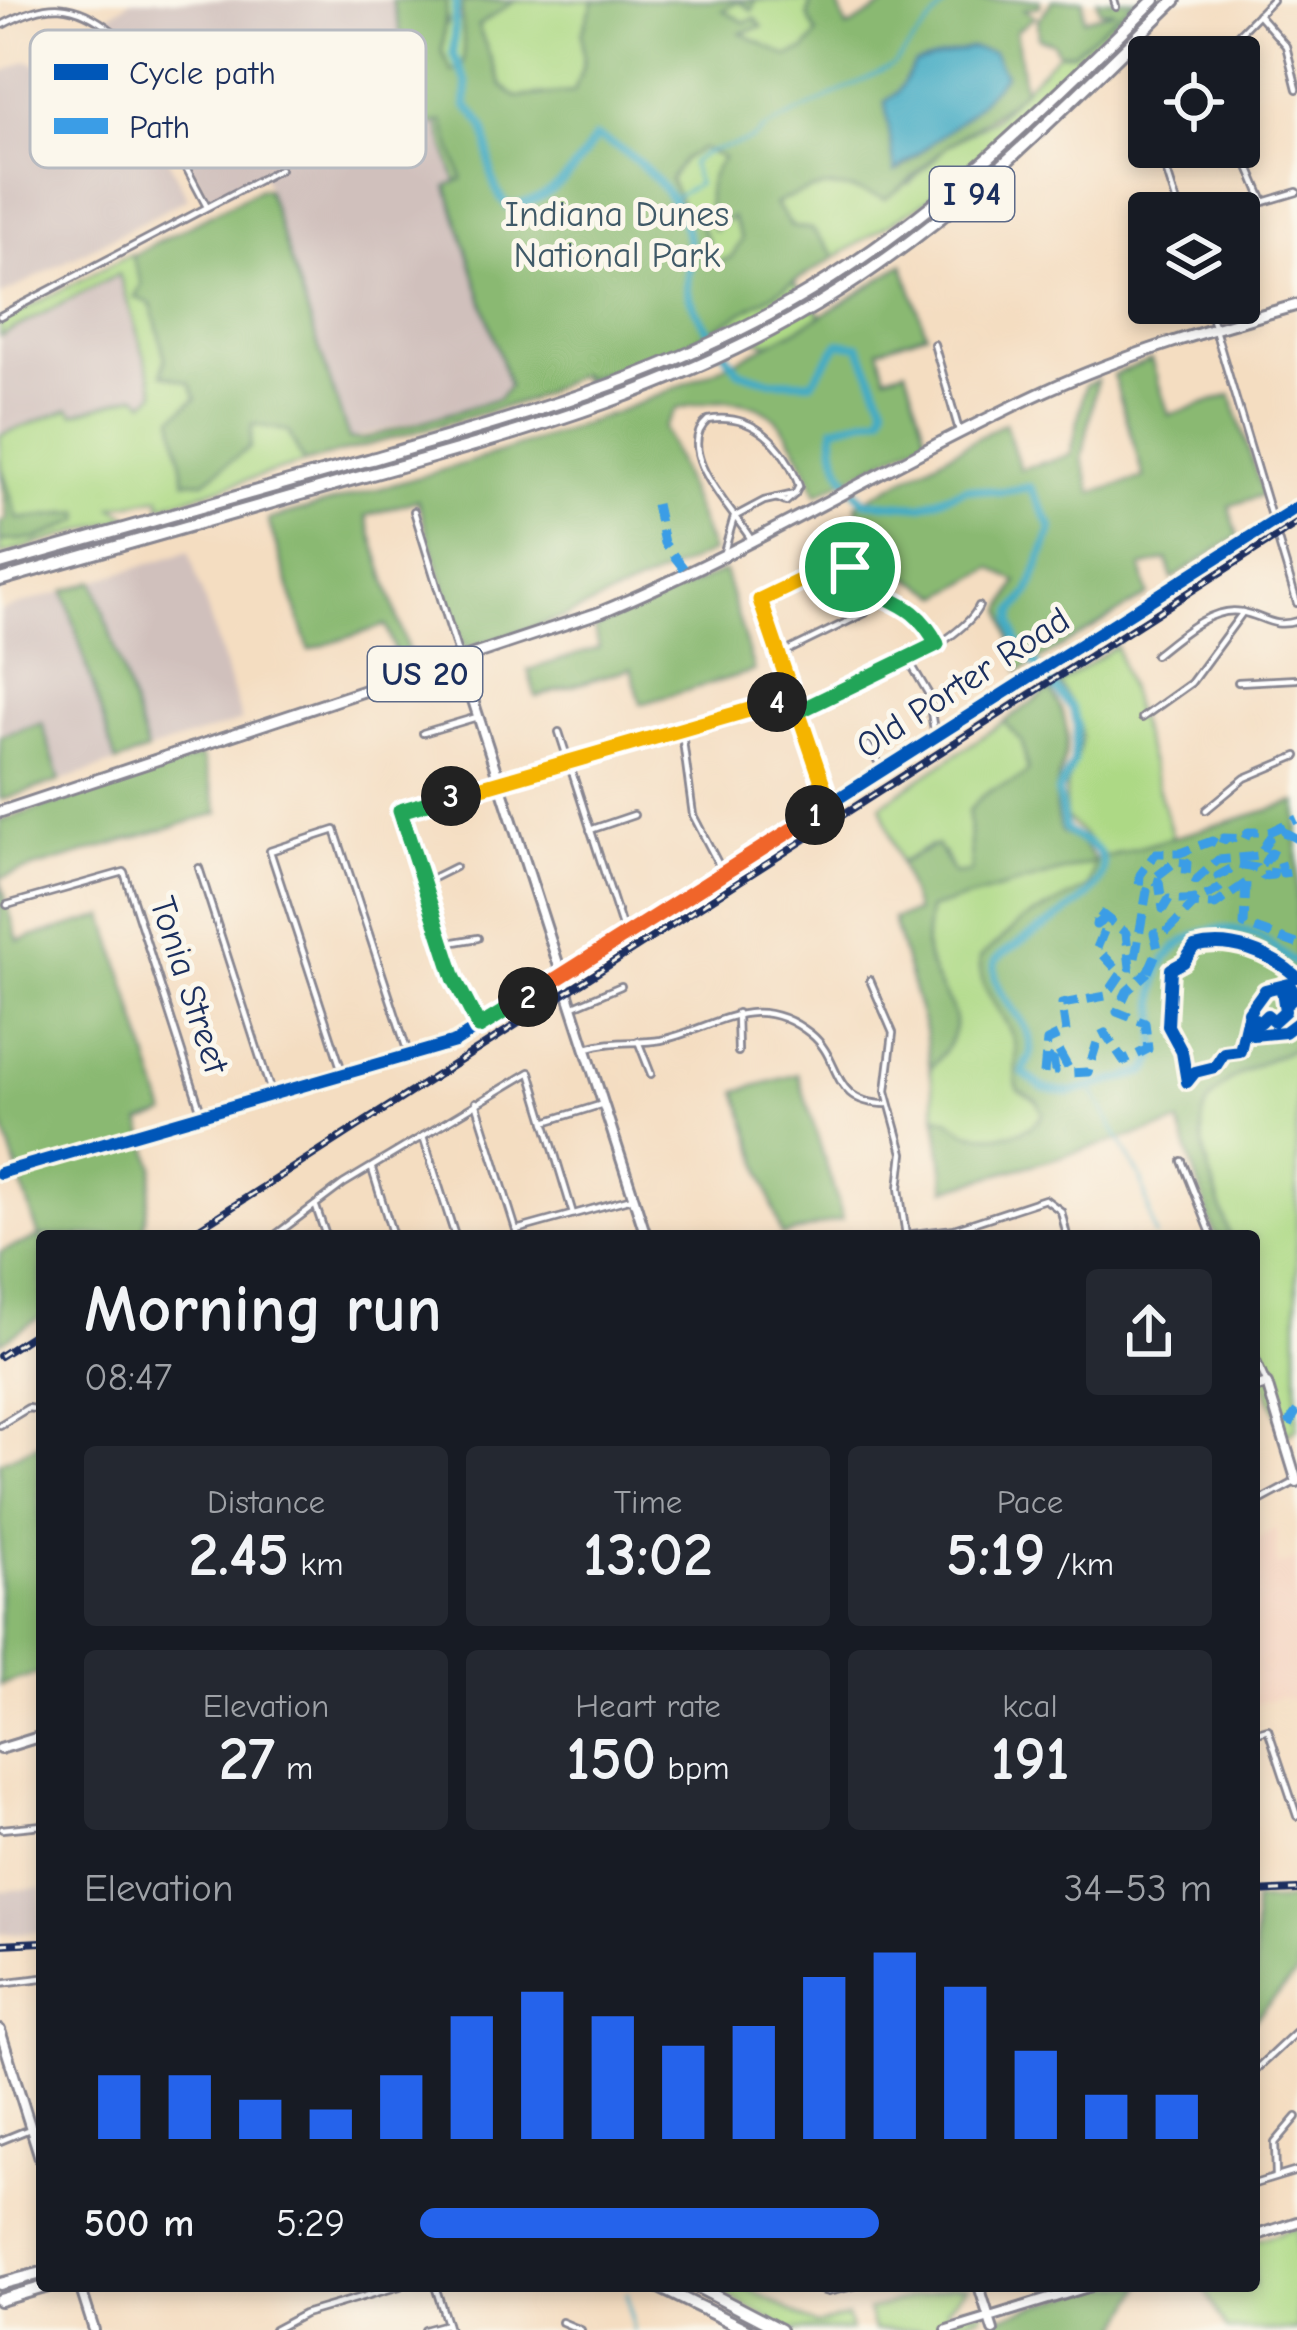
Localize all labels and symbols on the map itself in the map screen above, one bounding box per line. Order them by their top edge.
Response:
legend [30,30,426,168]
text: Cycle path [129,54,276,92]
text: Path [129,108,190,146]
road number: I 94 [930,167,1014,221]
park label: Indiana Dunes National Park [505,194,729,276]
pin [799,516,901,618]
street label: Old Porter Road [849,599,1077,767]
road number: US 20 [368,647,482,701]
pin: 4 [747,672,807,732]
pin: 3 [421,766,481,826]
pin: 1 [785,785,845,845]
street label: Tonia Street [141,891,237,1080]
pin: 2 [498,967,558,1027]

